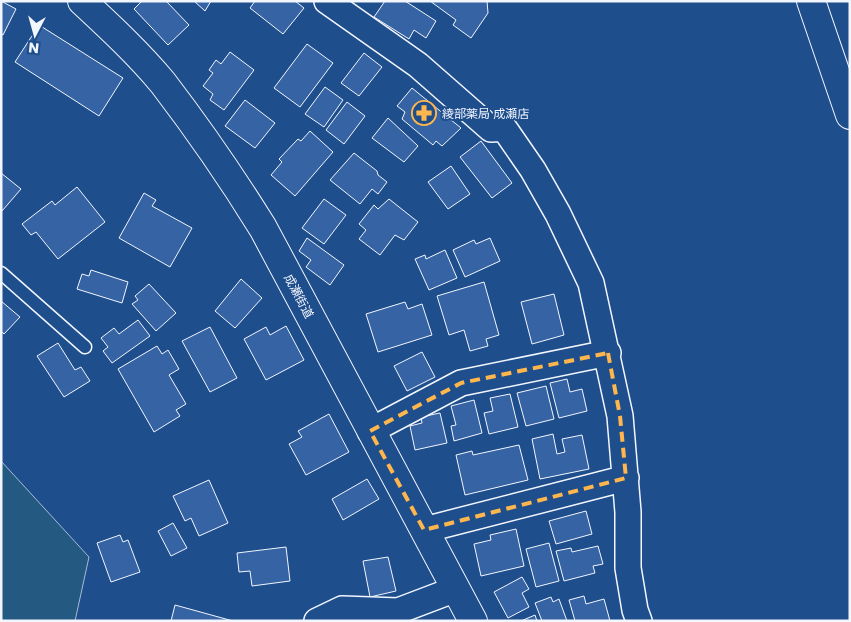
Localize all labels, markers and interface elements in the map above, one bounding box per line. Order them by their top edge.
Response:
north arrow [10,10,60,60]
text: N [27,37,40,58]
pharmacy icon: 綾部薬局 成瀬店 [411,100,437,126]
place label: 綾部薬局 成瀬店 [442,105,529,122]
street label: 成瀬街道 [280,271,318,321]

